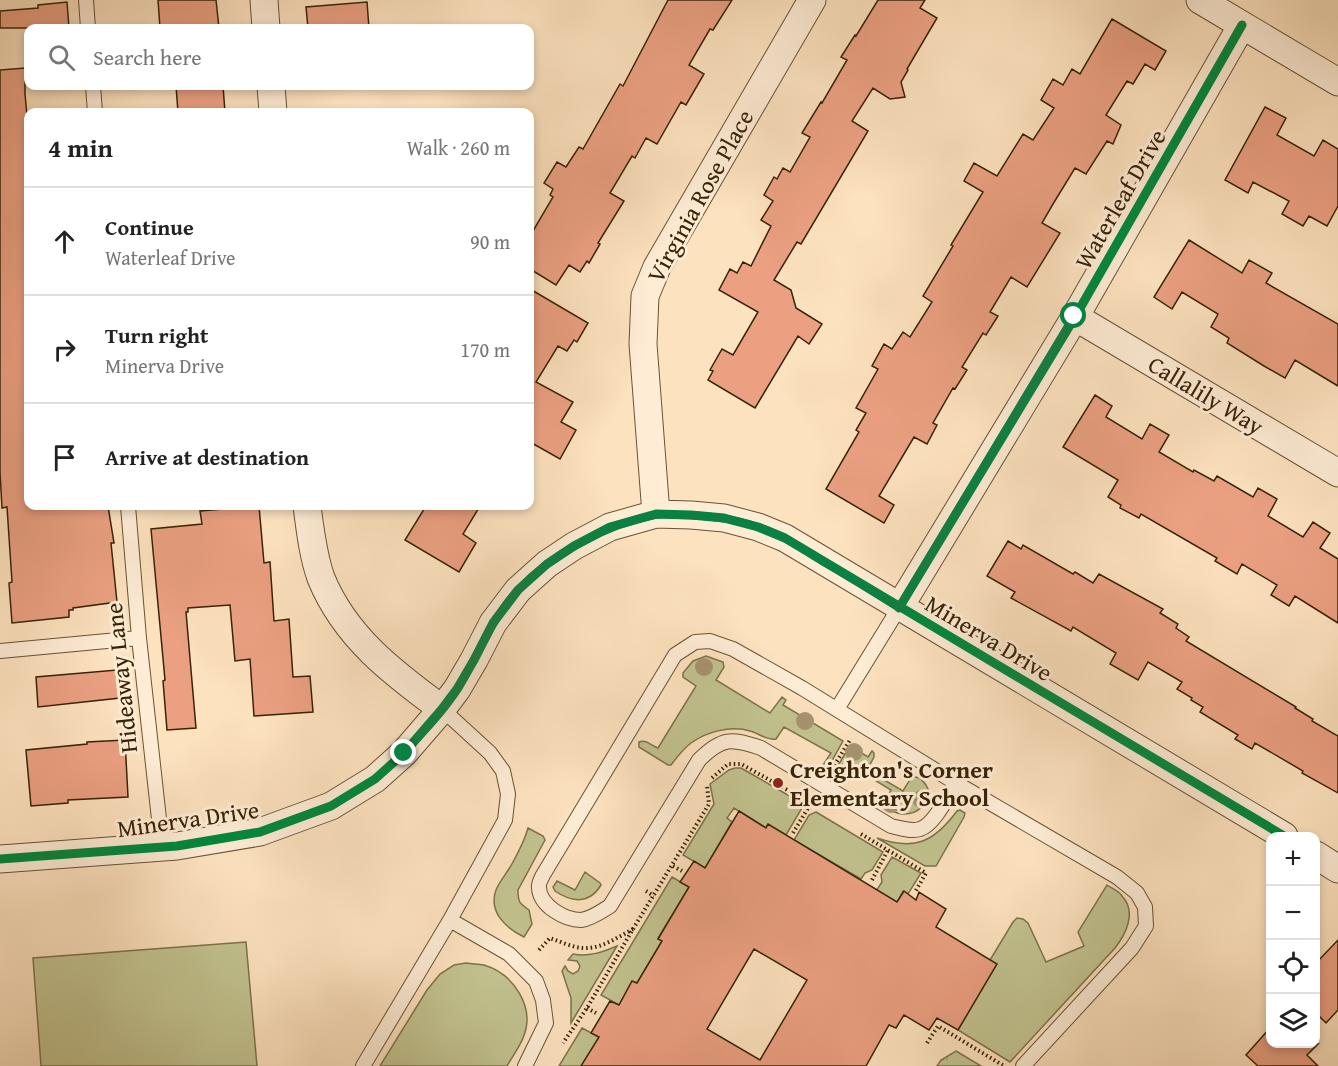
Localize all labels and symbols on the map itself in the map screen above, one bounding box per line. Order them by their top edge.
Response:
street label: Virginia Rose Place [638,103,762,289]
street label: Waterleaf Drive [1066,122,1174,276]
route start [1060,302,1086,328]
street label: Callalily Way [1142,347,1271,443]
street label: Minerva Drive [919,586,1059,690]
street label: Hideaway Lane [96,601,146,755]
route end [390,739,416,765]
place label: Creighton's Corner Elementary School [790,752,993,815]
marker: Creighton's Corner Elementary School [771,776,785,790]
street label: Minerva Drive [115,792,261,846]

